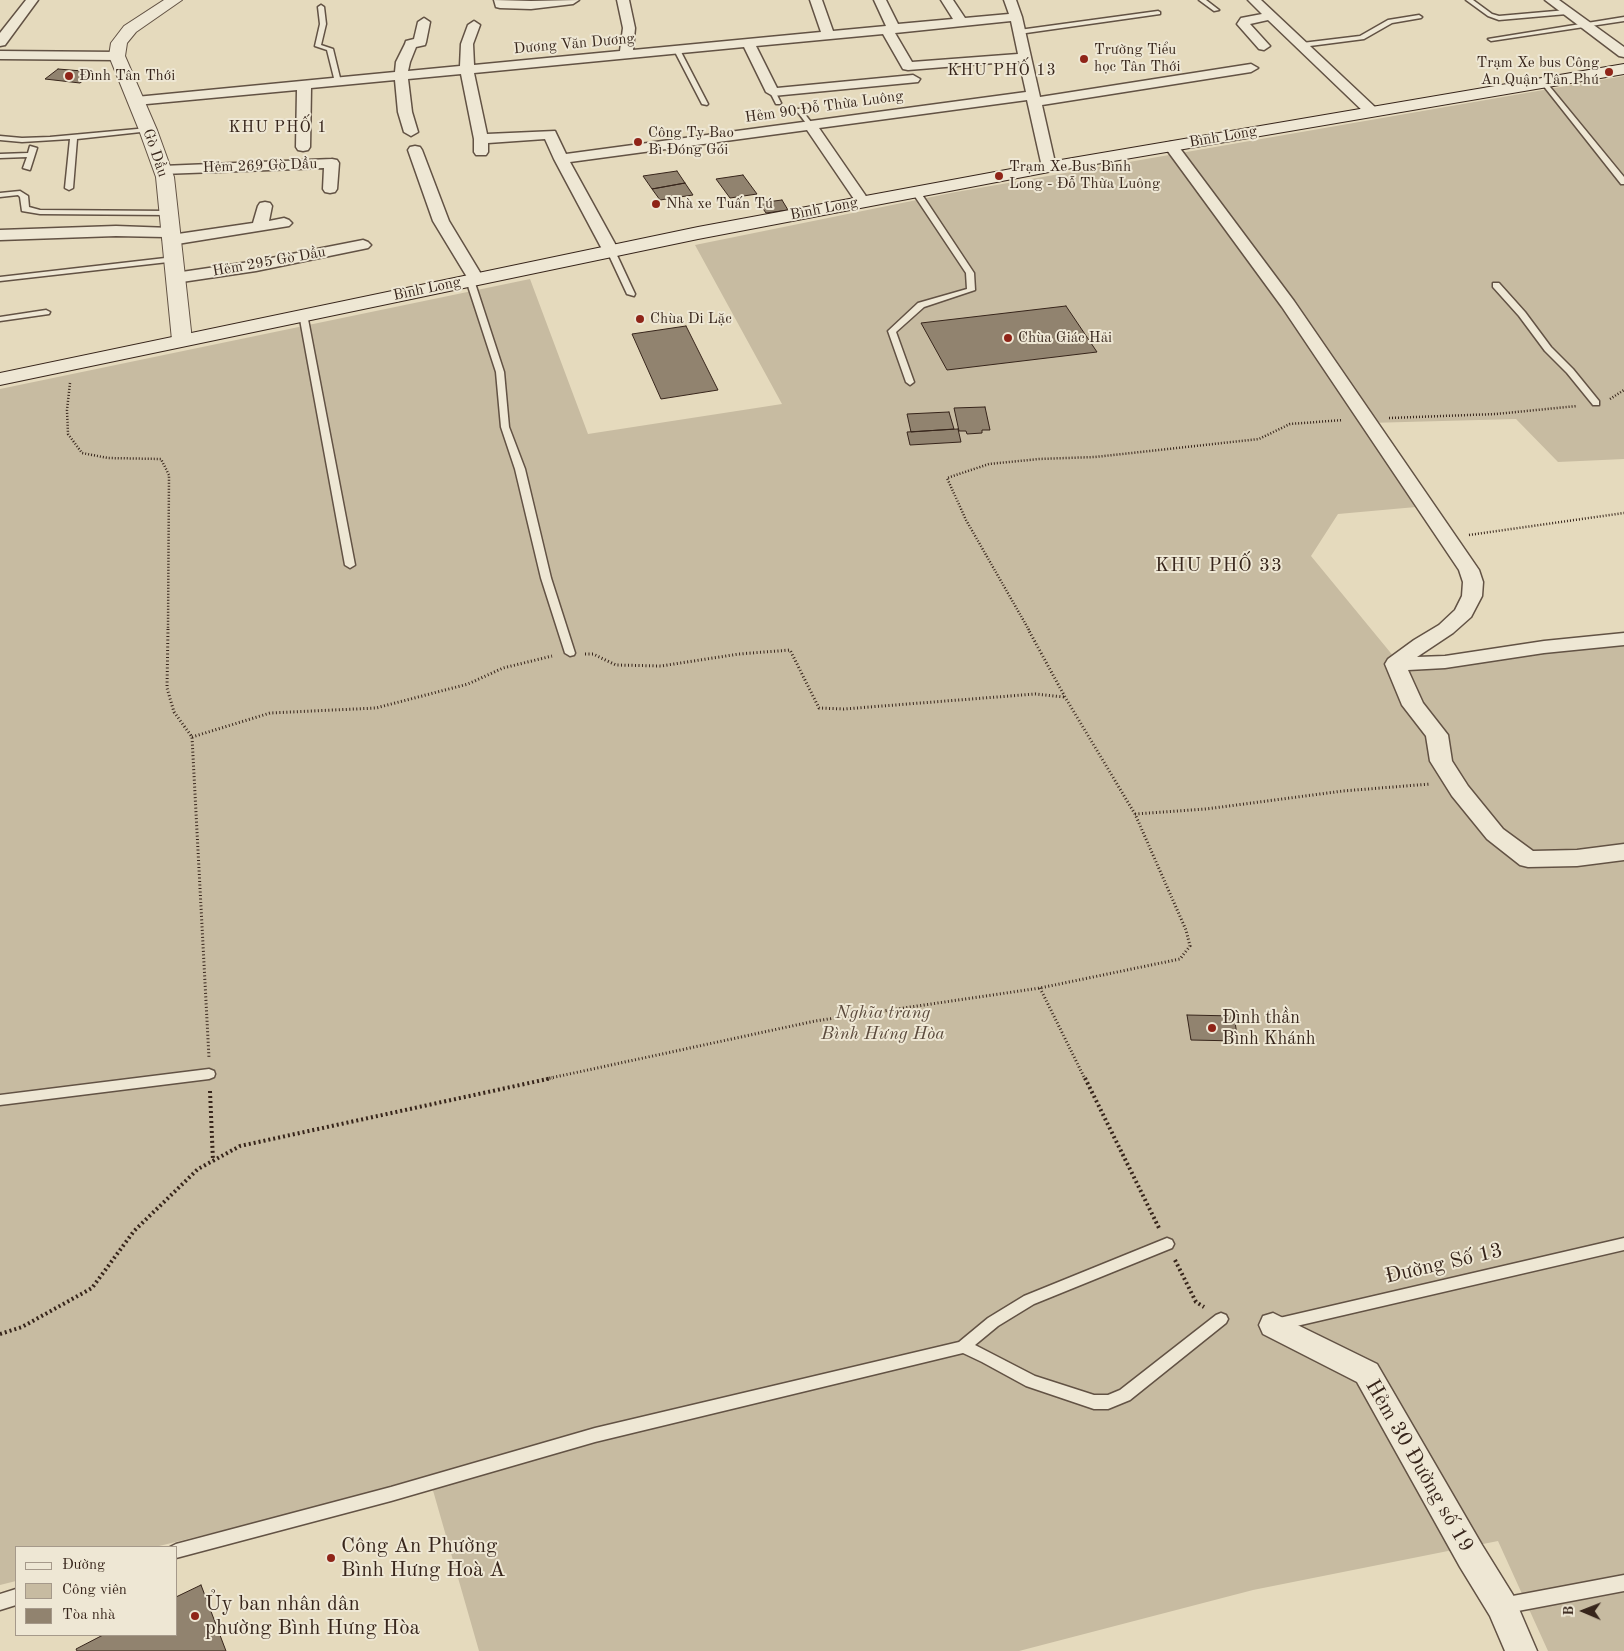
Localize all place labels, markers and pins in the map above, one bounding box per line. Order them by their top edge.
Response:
place label: Trường Tiểu học Tân Thới [1094,41,1181,76]
marker: Trường Tiểu học Tân Thới [1078,53,1090,65]
place label: Trạm Xe bus Công An Quận Tân Phú [1477,54,1599,89]
marker: Trạm Xe bus Công An Quận Tân Phú [1603,66,1615,78]
place label: Đình Tân Thới [79,67,175,85]
marker: Đình Tân Thới [63,70,75,82]
place label: Công Ty Bao Bì Đóng Gói [648,124,734,159]
marker: Công Ty Bao Bì Đóng Gói [632,136,644,148]
place label: Trạm Xe Bus Bình Long - Đỗ Thừa Luông [1009,158,1160,193]
marker: Trạm Xe Bus Bình Long - Đỗ Thừa Luông [993,170,1005,182]
place label: Nhà xe Tuấn Tú [666,195,773,213]
marker: Nhà xe Tuấn Tú [650,198,662,210]
place label: Chùa Di Lặc [650,310,732,328]
marker: Chùa Di Lặc [634,313,646,325]
place label: Chùa Giác Hải [1018,329,1112,347]
marker: Chùa Giác Hải [1002,332,1014,344]
place label: Đình thần Bình Khánh [1222,1007,1316,1050]
marker: Đình thần Bình Khánh [1206,1022,1218,1034]
place label: Công An Phường Bình Hưng Hoà A [341,1533,505,1583]
marker: Công An Phường Bình Hưng Hoà A [325,1552,337,1564]
place label: Ủy ban nhân dân phường Bình Hưng Hòa [205,1591,420,1641]
marker: Ủy ban nhân dân phường Bình Hưng Hòa [189,1610,201,1622]

